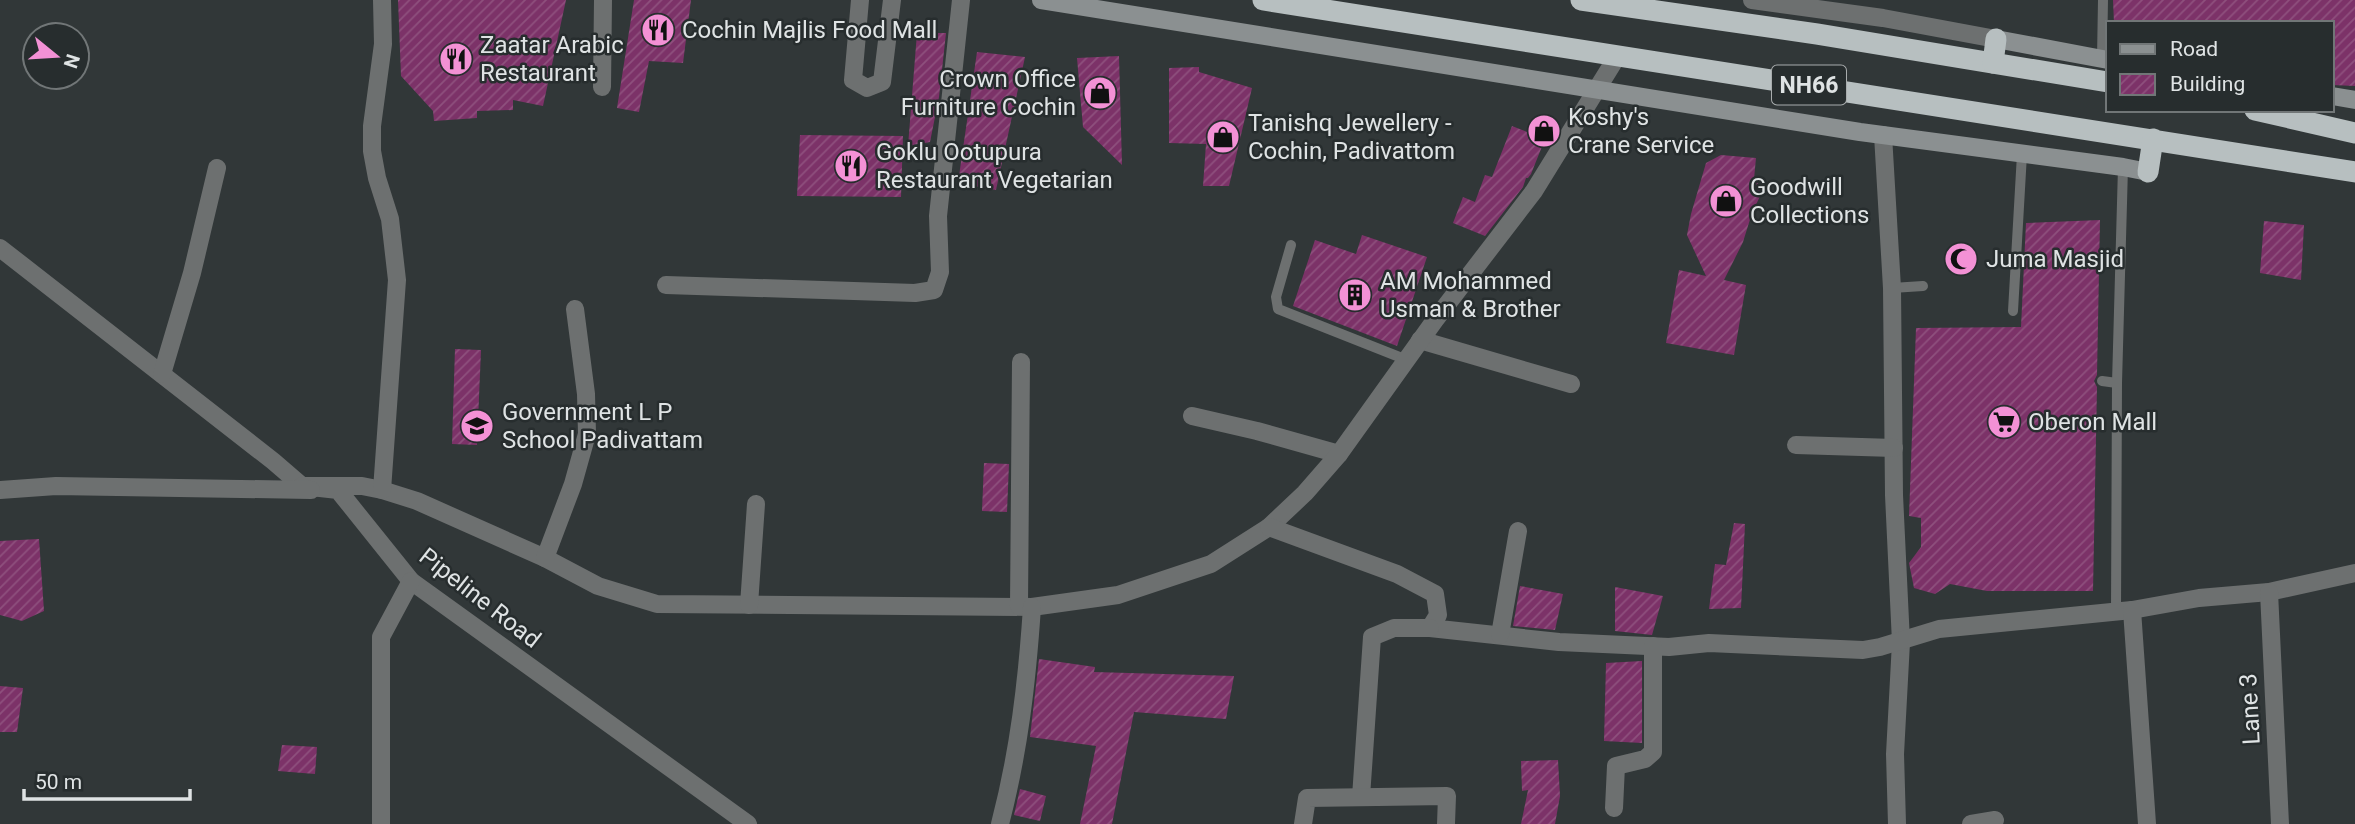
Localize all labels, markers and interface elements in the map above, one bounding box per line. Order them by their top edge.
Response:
restaurant icon: Cochin Majlis Food Mall [639,11,677,49]
place label: Cochin Majlis Food Mall [682,16,937,44]
north arrow [21,21,91,91]
legend [2106,21,2334,112]
place label: Zaatar Arabic Restaurant [480,31,624,87]
text: Road [2170,37,2218,61]
restaurant icon: Zaatar Arabic Restaurant [437,40,475,78]
text: N [59,51,85,71]
place label: Crown Office Furniture Cochin [901,65,1076,121]
road number: NH66 [1772,66,1846,104]
text: Building [2170,72,2245,96]
shop icon: Crown Office Furniture Cochin [1081,74,1119,112]
place label: Koshy's Crane Service [1568,103,1714,159]
place label: Tanishq Jewellery - Cochin, Padivattom [1248,109,1455,165]
shop icon: Koshy's Crane Service [1525,112,1563,150]
shop icon: Tanishq Jewellery - Cochin, Padivattom [1204,118,1242,156]
place label: Goklu Ootupura Restaurant Vegetarian [876,138,1113,194]
restaurant icon: Goklu Ootupura Restaurant Vegetarian [832,147,870,185]
place label: Goodwill Collections [1750,173,1869,229]
shop icon: Goodwill Collections [1707,182,1745,220]
mosque icon: Juma Masjid [1942,240,1980,278]
place label: Juma Masjid [1986,245,2124,273]
place label: AM Mohammed Usman & Brother [1380,267,1561,323]
building icon: AM Mohammed Usman & Brother [1336,276,1374,314]
place label: Government L P School Padivattam [502,398,703,454]
supermarket icon: Oberon Mall [1985,403,2023,441]
school or university icon: Government L P School Padivattam [458,407,496,445]
place label: Oberon Mall [2028,408,2157,436]
street label: Pipeline Road [414,542,546,654]
street label: Lane 3 [2234,673,2266,745]
scale bar [24,758,191,802]
text: 50 m [35,770,82,794]

